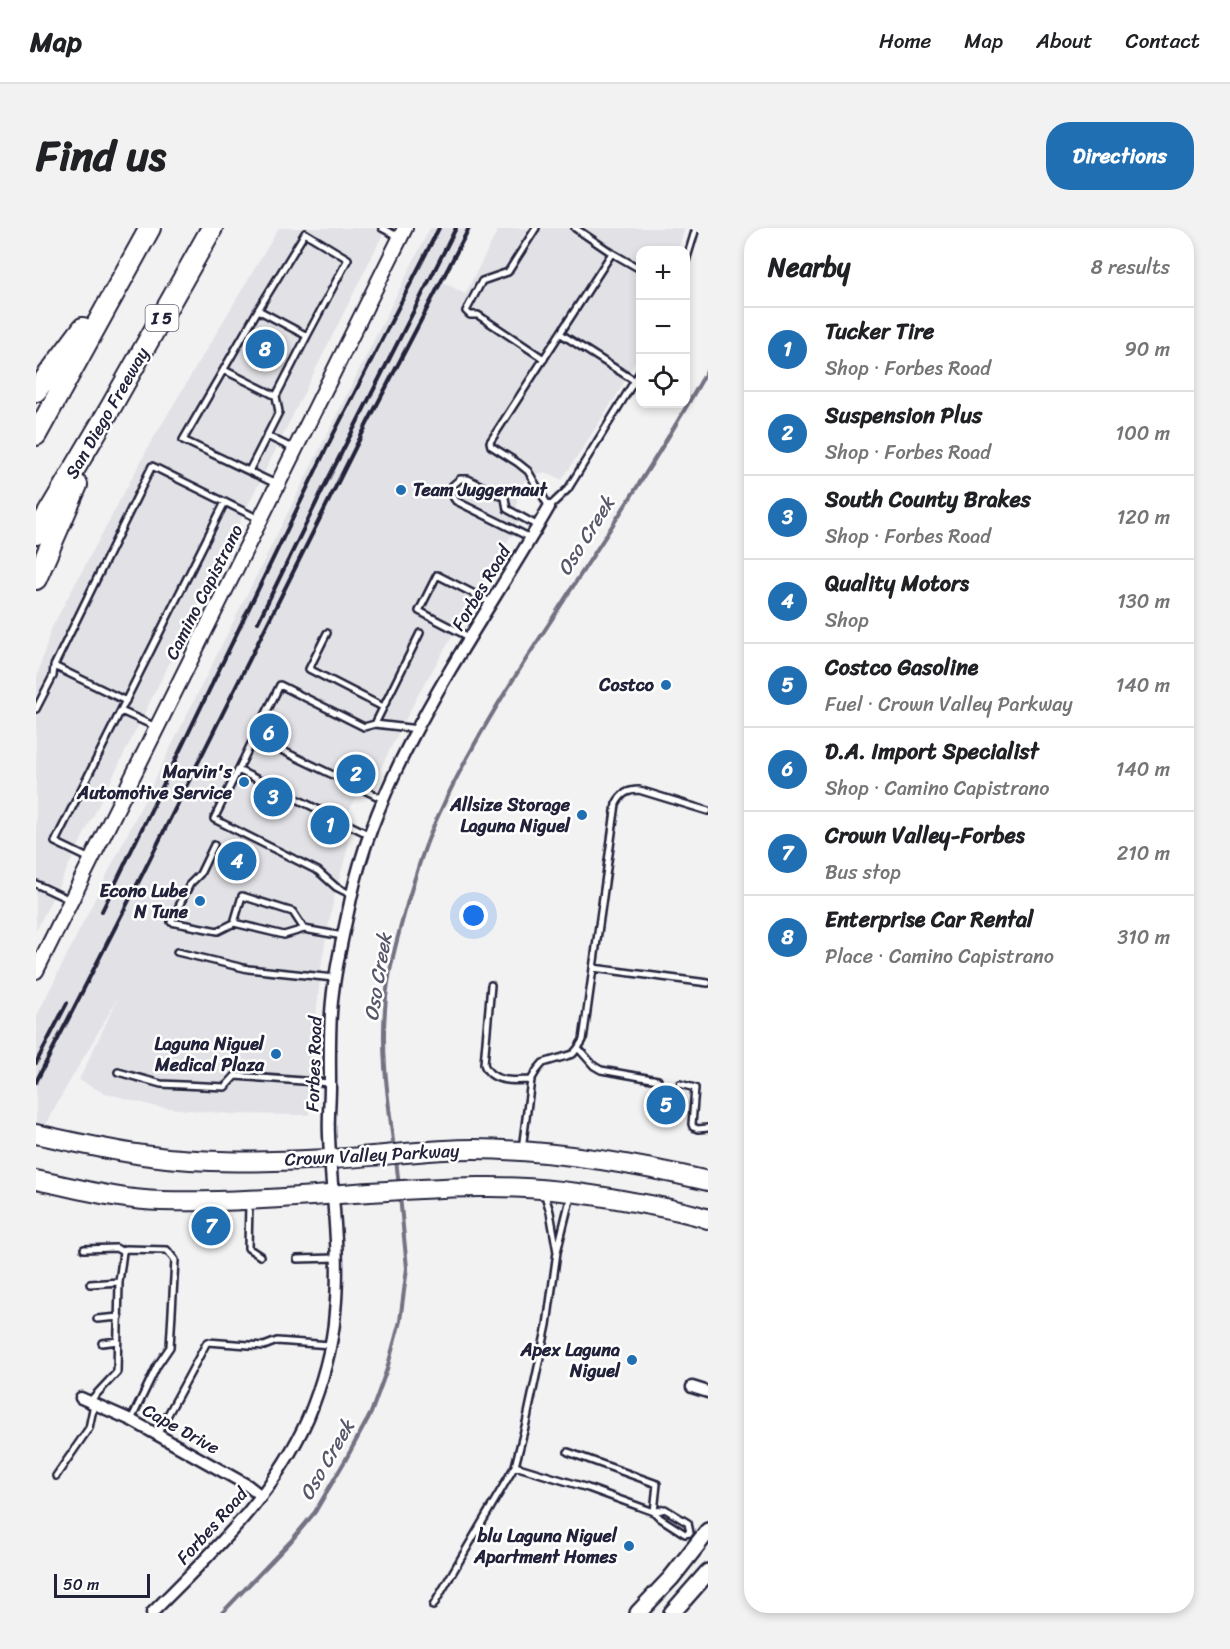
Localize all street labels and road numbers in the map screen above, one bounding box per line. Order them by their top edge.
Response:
road number: I 5 [146,305,178,331]
street label: San Diego Freeway [56,340,158,485]
street label: Camino Capistrano [156,519,252,665]
street label: Forbes Road [443,537,520,637]
street label: Forbes Road [296,1014,332,1112]
street label: Crown Valley Parkway [284,1134,461,1176]
street label: Cape Drive [136,1395,226,1463]
street label: Forbes Road [168,1479,257,1572]

